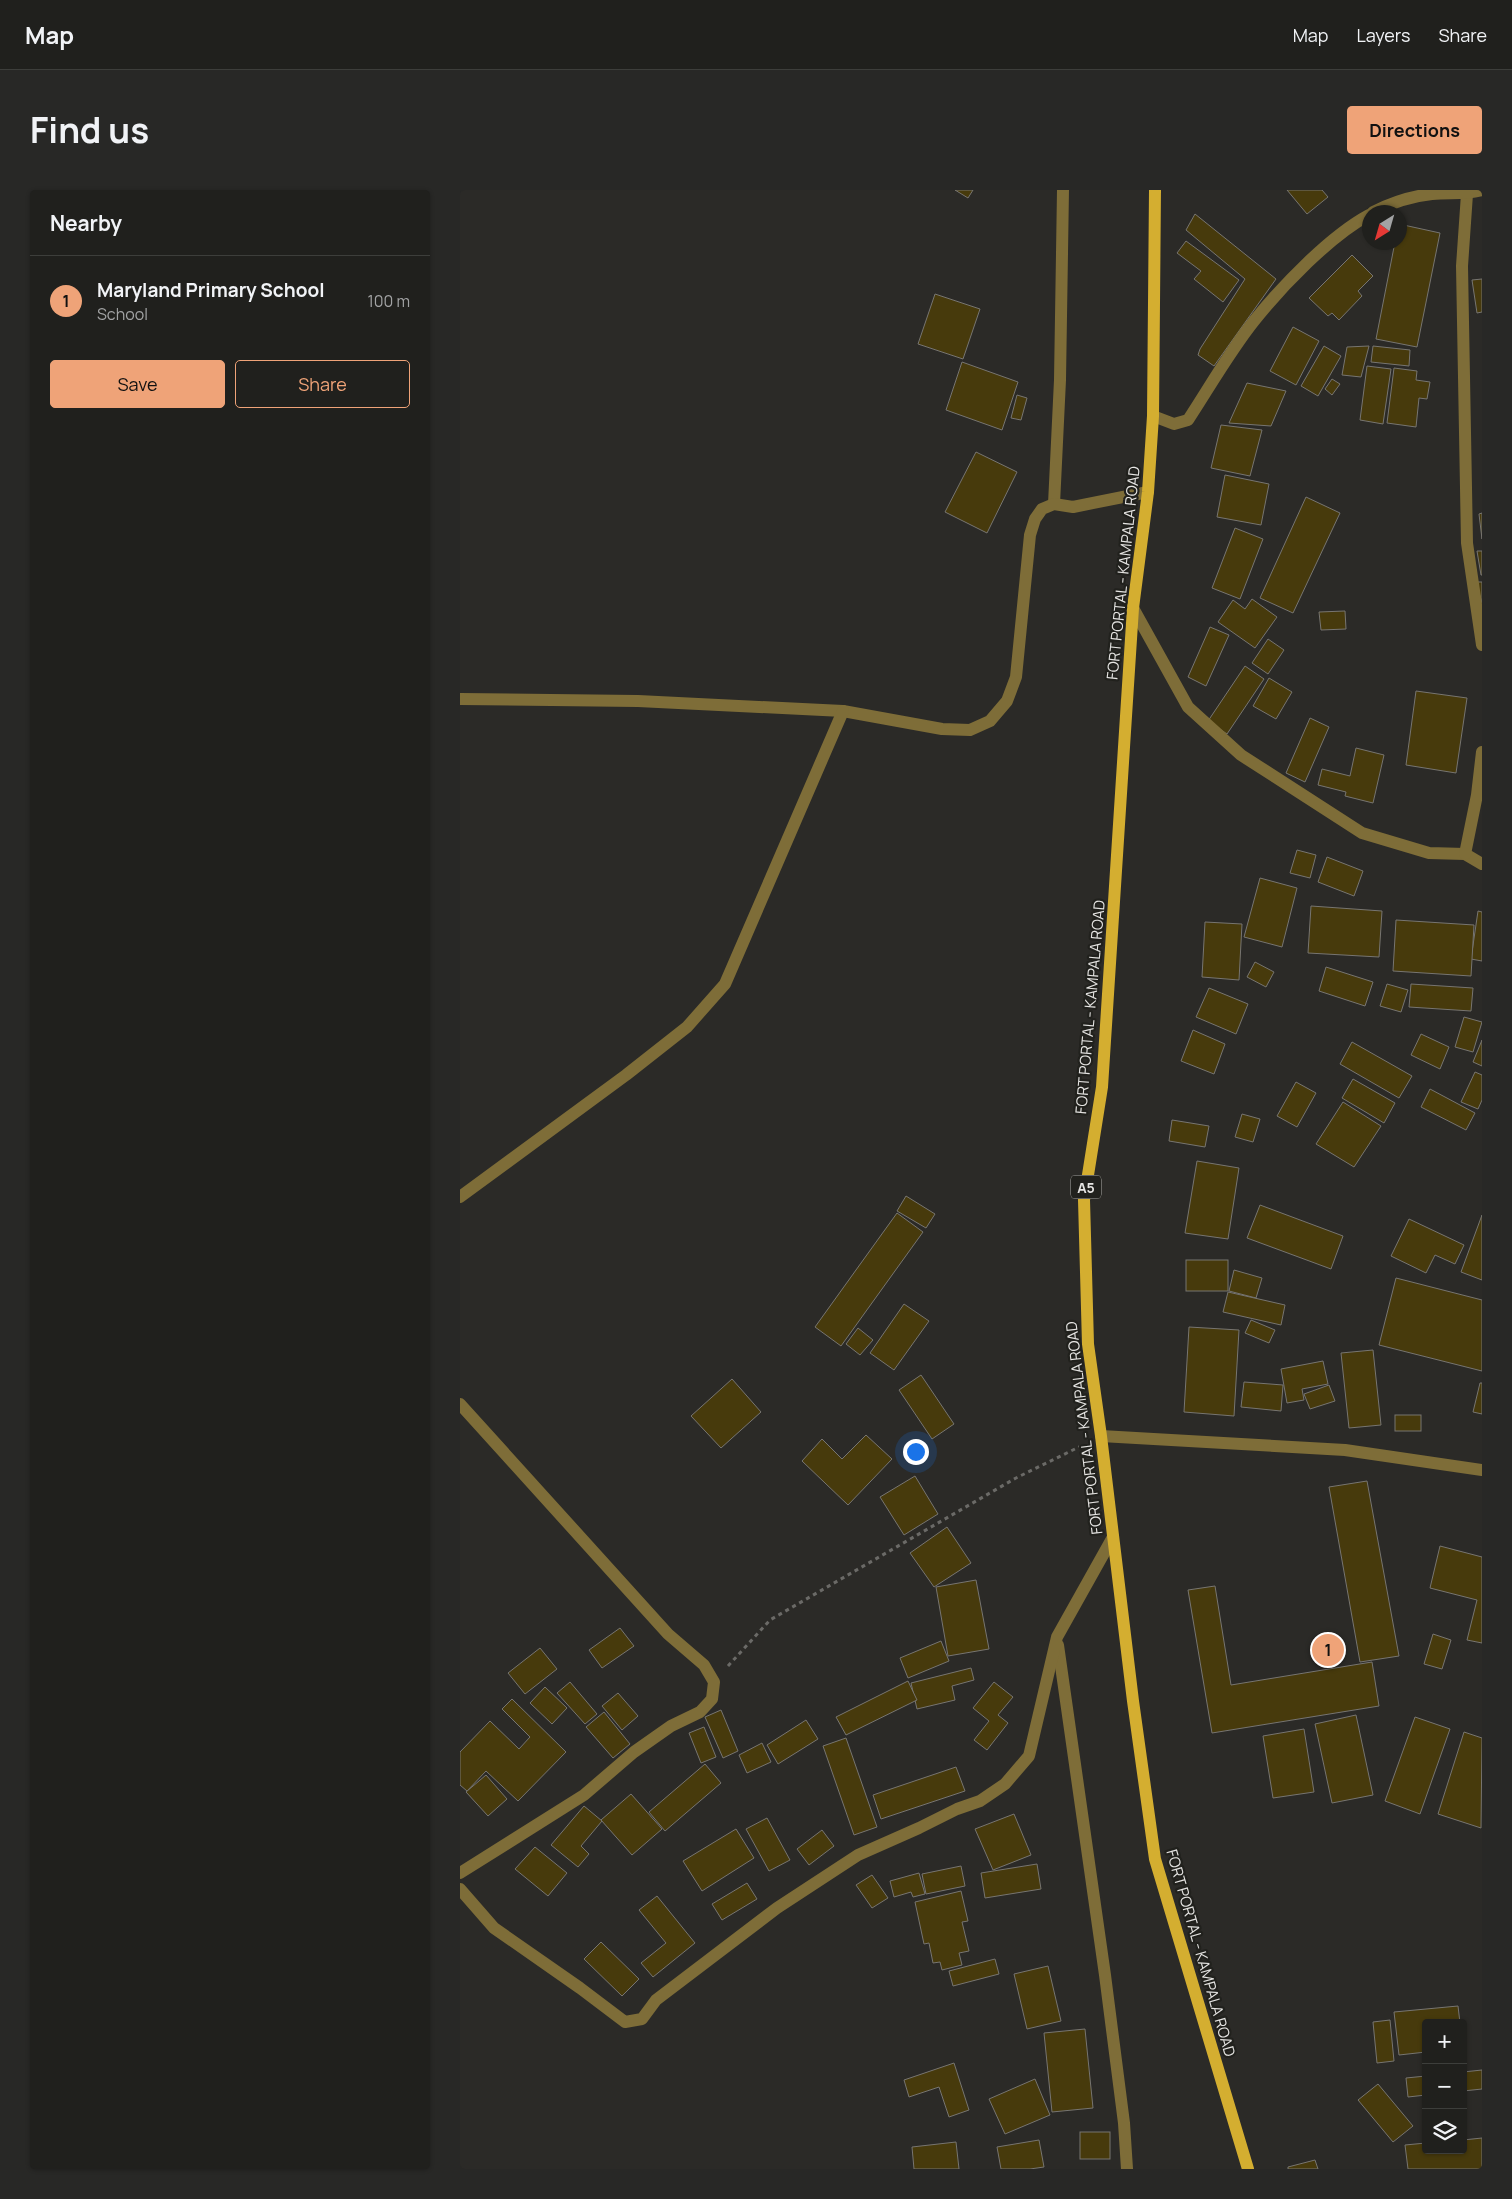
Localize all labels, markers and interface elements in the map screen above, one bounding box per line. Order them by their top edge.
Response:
text: Map [25,18,74,51]
text: Map [1293,23,1328,47]
text: Layers [1356,23,1410,47]
text: Share [1438,23,1487,47]
text: Find us [30,106,149,154]
button: Directions [1347,106,1482,154]
north arrow [1362,205,1407,250]
text: Nearby [50,209,122,237]
text: Maryland Primary School [97,277,325,303]
text: 1 [62,290,70,312]
text: 100 m [367,290,410,312]
text: School [97,303,148,325]
button: Save [50,360,225,408]
button: Share [235,360,410,408]
street label: FORT PORTAL - KAMPALA ROAD [1101,465,1145,681]
street label: FORT PORTAL - KAMPALA ROAD [1070,899,1110,1115]
road number: A5 [1071,1176,1101,1199]
street label: FORT PORTAL - KAMPALA ROAD [1060,1320,1108,1536]
your location [903,1439,929,1465]
pin: 1 [1312,1631,1344,1669]
street label: FORT PORTAL - KAMPALA ROAD [1161,1847,1241,2059]
map controls [1422,2019,1467,2154]
button: + [1422,2019,1467,2064]
button: − [1422,2064,1467,2109]
button: layers [1422,2109,1467,2154]

